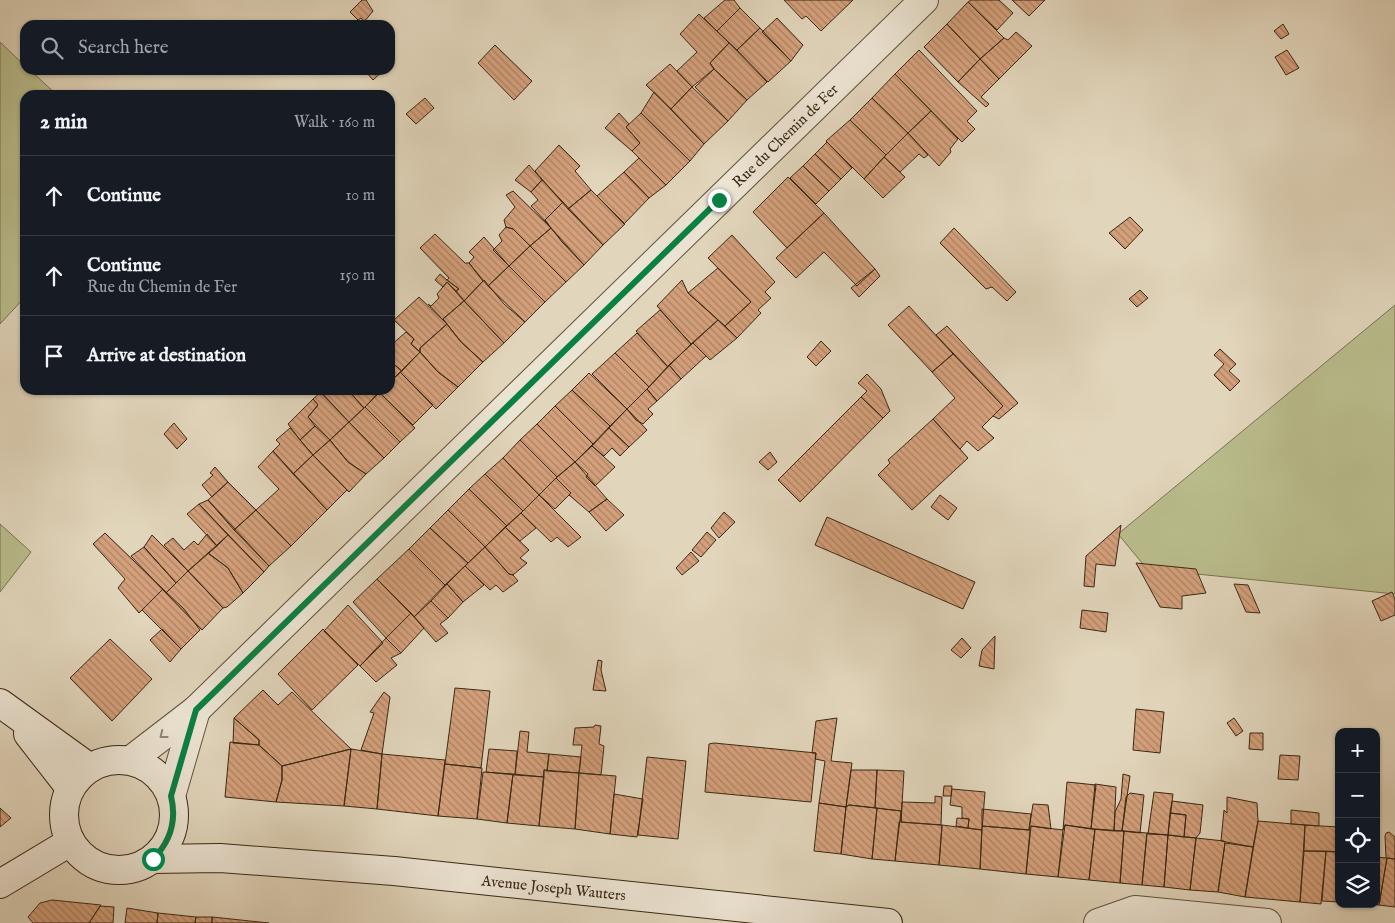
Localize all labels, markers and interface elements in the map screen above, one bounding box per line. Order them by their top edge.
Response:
search box [20,20,395,75]
icon: search [38,34,66,62]
text: Search here [78,36,169,60]
street label: Rue du Chemin de Fer [728,79,843,192]
text: 2 min [40,109,87,136]
text: Walk · 160 m [294,113,375,133]
icon: ahead [40,182,68,210]
text: Continue [87,184,161,208]
text: 10 m [345,186,375,206]
route end [708,189,731,212]
text: Continue [87,254,161,278]
icon: ahead [40,262,68,290]
text: 150 m [340,266,375,286]
text: Rue du Chemin de Fer [87,278,237,298]
icon: arrive [40,342,68,370]
text: Arrive at destination [87,344,246,368]
map controls [1335,728,1380,908]
button: + [1335,728,1380,773]
one-way arrow [160,730,169,738]
button: − [1335,773,1380,818]
button: locate [1335,818,1380,863]
route start [142,848,165,871]
button: layers [1335,863,1380,908]
street label: Avenue Joseph Wauters [479,871,627,905]

